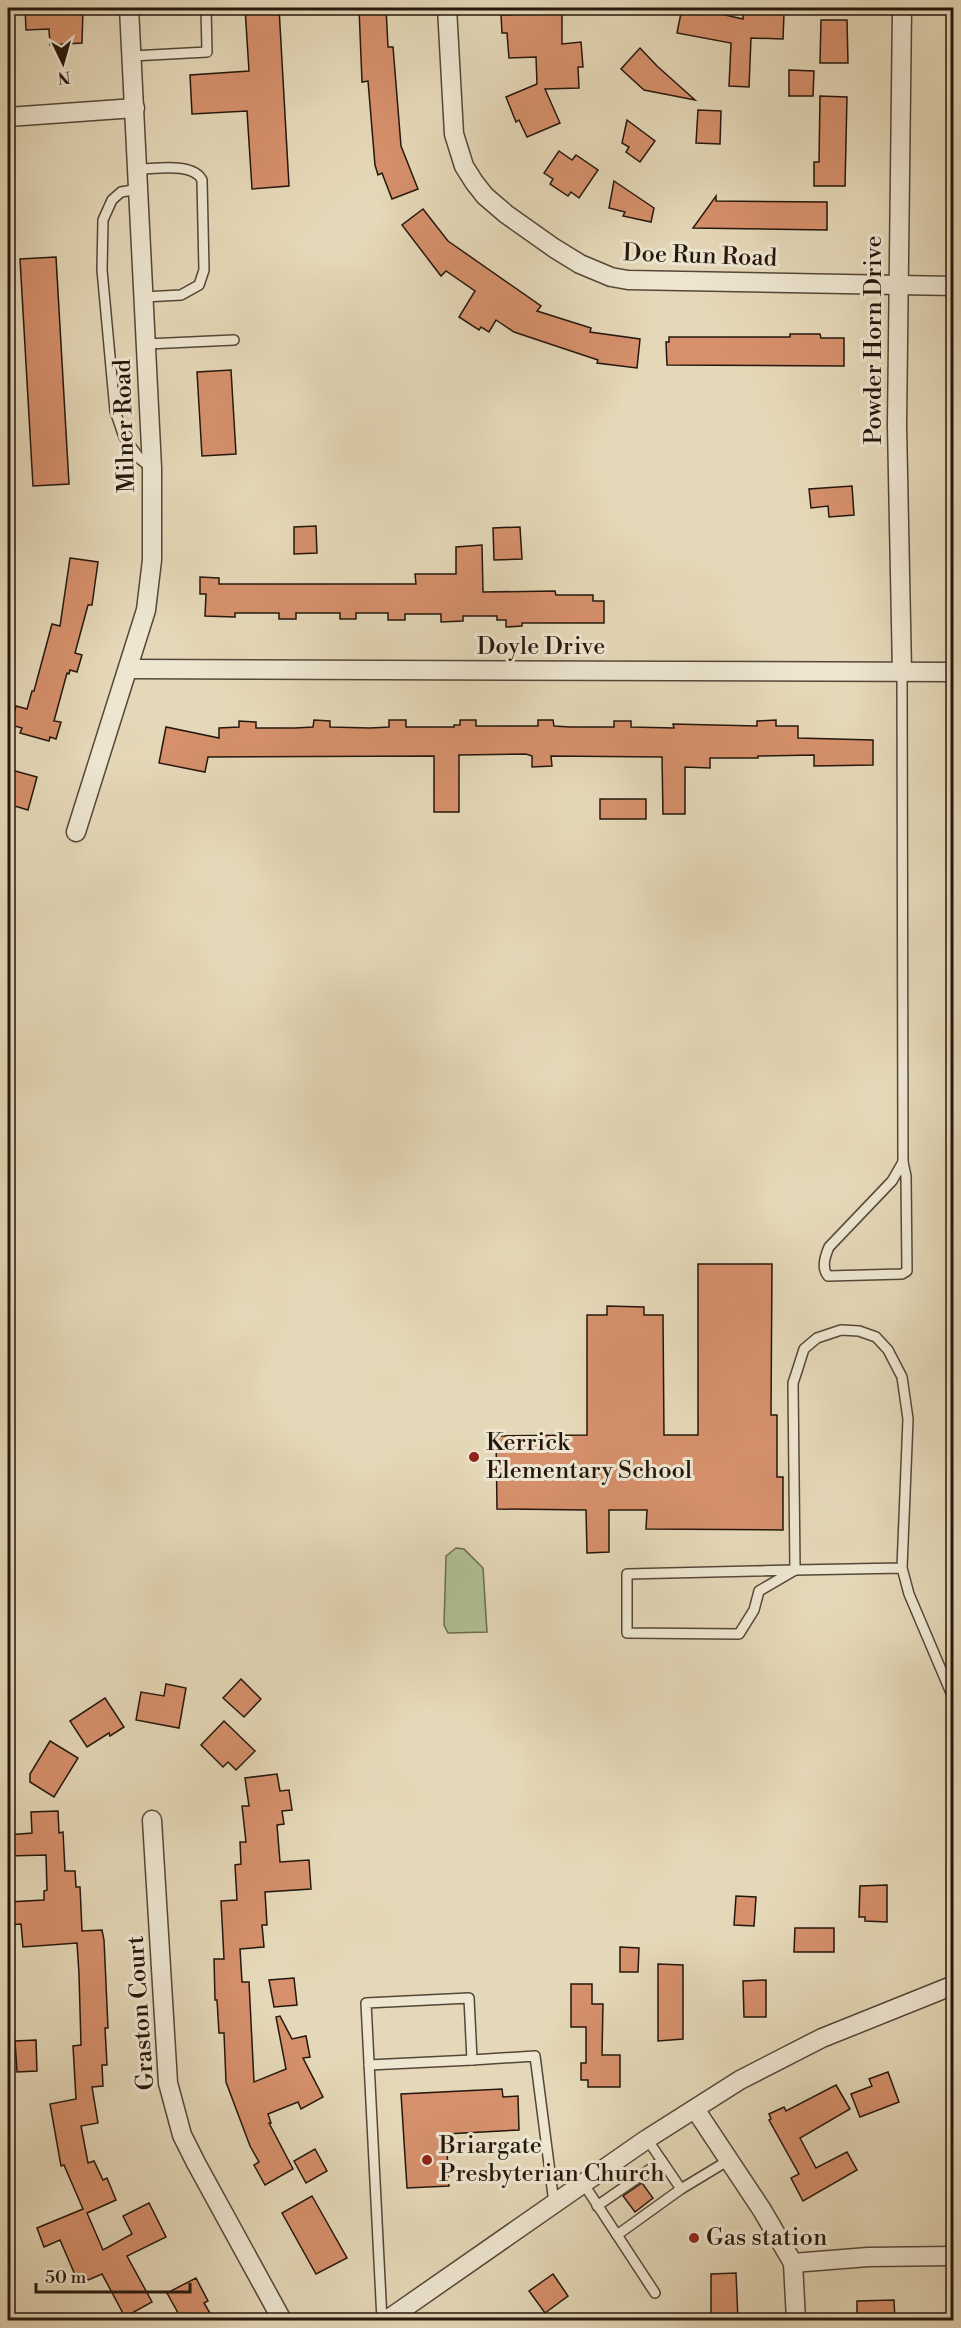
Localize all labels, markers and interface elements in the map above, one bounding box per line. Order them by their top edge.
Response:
north arrow [33,33,93,93]
text: N [57,66,71,87]
street label: Powder Horn Drive [859,235,889,445]
street label: Doe Run Road [622,238,778,274]
street label: Milner Road [108,358,142,493]
street label: Doyle Drive [477,632,605,662]
place label: Kerrick Elementary School [486,1428,692,1486]
marker: Kerrick Elementary School [467,1450,481,1464]
street label: Graston Court [121,1934,161,2091]
place label: Briargate Presbyterian Church [438,2131,665,2189]
marker: Briargate Presbyterian Church [420,2153,434,2167]
place label: Gas station [706,2223,827,2253]
marker: Gas station [687,2231,701,2245]
scale bar [36,2256,190,2294]
text: 50 m [45,2266,87,2289]

